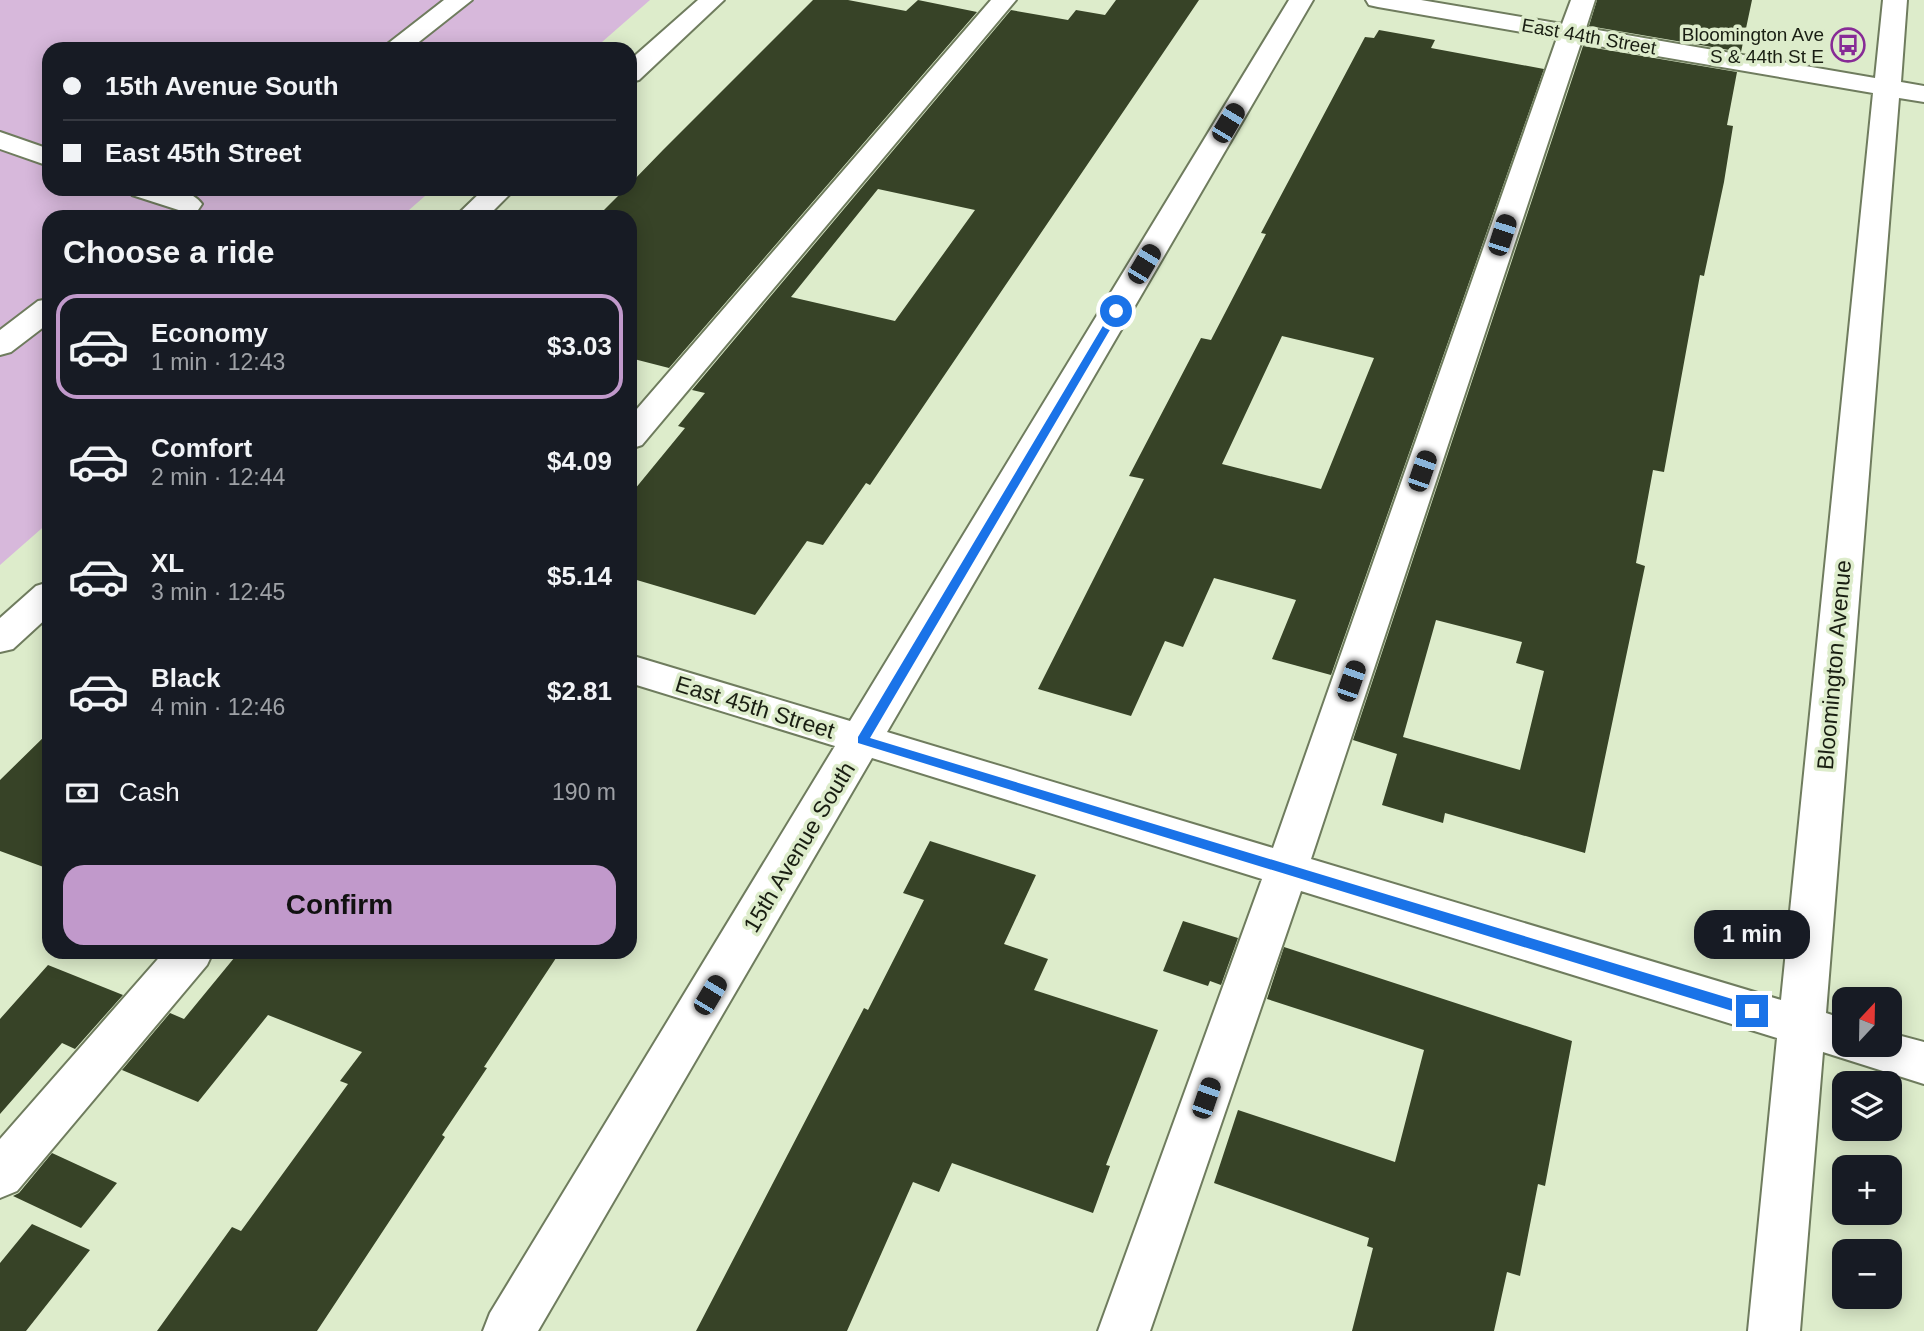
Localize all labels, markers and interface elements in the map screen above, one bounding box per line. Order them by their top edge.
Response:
street label: East 44th Street [1520,14,1659,59]
place label: Bloomington Ave S & 44th St E [1682,24,1824,67]
bus stop icon: Bloomington Ave S & 44th St E [1829,26,1867,64]
text: 15th Avenue South [105,71,339,101]
car [1209,100,1248,146]
text: East 45th Street [105,138,302,168]
car [1486,212,1519,258]
text: Choose a ride [63,234,275,270]
car [1125,241,1164,287]
route start [1100,295,1132,327]
icon: car [67,315,130,378]
text: Economy [151,318,268,348]
text: $3.03 [547,331,612,361]
text: 1 min · 12:43 [151,349,285,375]
icon: car [67,430,130,493]
text: Comfort [151,433,252,463]
text: $4.09 [547,446,612,476]
car [1406,448,1439,494]
text: 2 min · 12:44 [151,464,285,490]
icon: car [67,545,130,608]
text: XL [151,548,184,578]
street label: Bloomington Avenue [1812,559,1856,771]
text: $5.14 [547,561,612,591]
text: 3 min · 12:45 [151,579,285,605]
car [1335,658,1368,704]
icon: car [67,660,130,723]
text: Black [151,663,220,693]
street label: East 45th Street [672,670,838,744]
text: $2.81 [547,676,612,706]
text: 4 min · 12:46 [151,694,285,720]
street label: 15th Avenue South [738,757,860,937]
icon: cash [63,774,101,812]
text: Cash [119,777,180,807]
text: 190 m [552,779,616,805]
button: Confirm [63,865,616,945]
callout: 1 min [1694,909,1810,958]
text: 1 min [1722,921,1782,947]
car [691,972,730,1018]
north arrow [1832,987,1902,1057]
map controls [1832,987,1902,1309]
route end [1736,995,1768,1027]
button: layers [1832,1071,1902,1141]
car [1190,1075,1223,1121]
button: + [1832,1155,1902,1225]
button: − [1832,1239,1902,1309]

